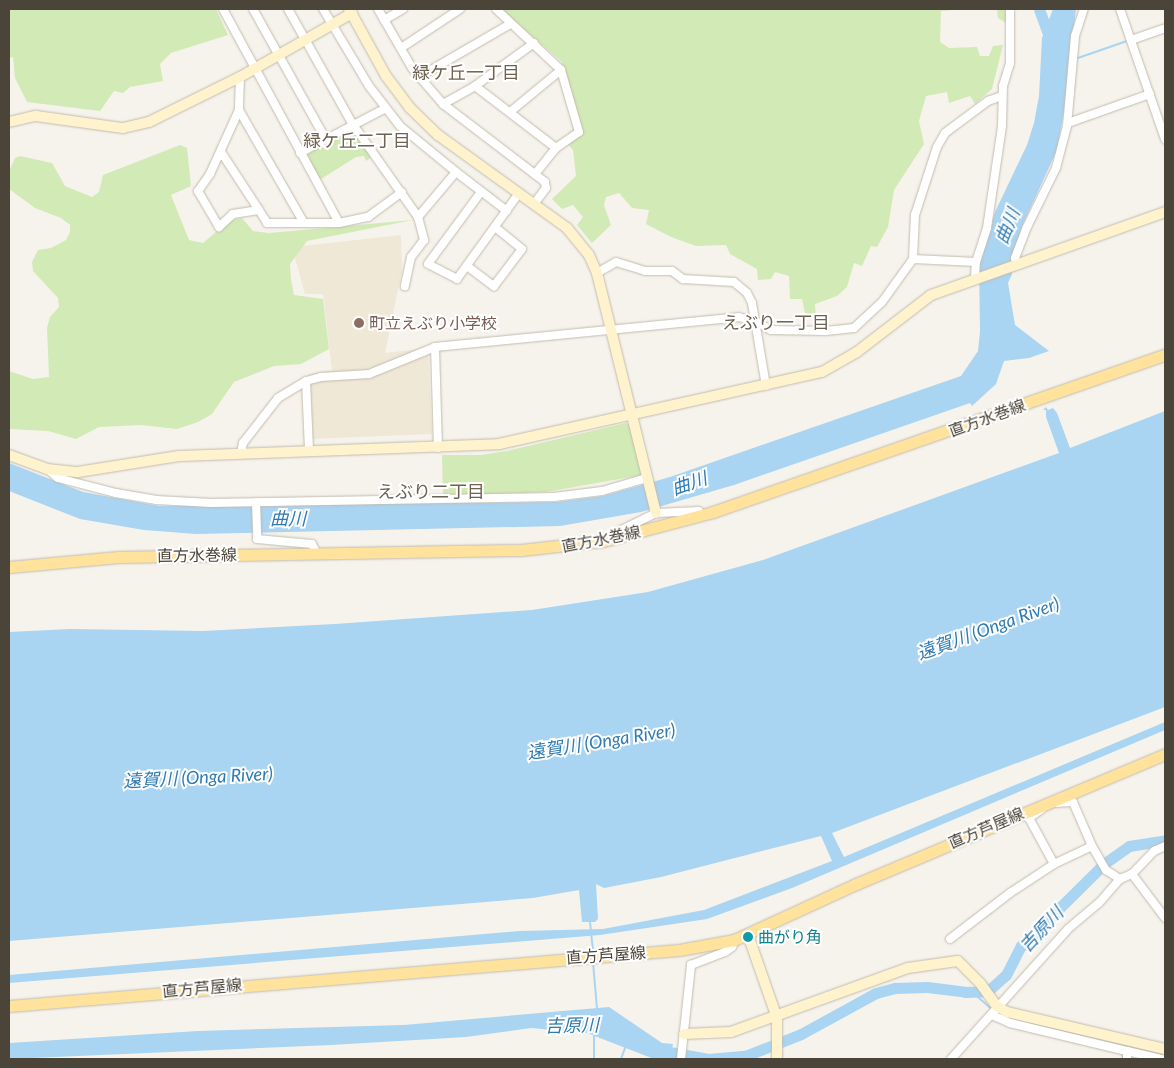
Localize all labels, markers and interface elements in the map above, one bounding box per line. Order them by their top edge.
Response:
district label: 緑ケ丘一丁目 [412,61,520,83]
district label: 緑ケ丘二丁目 [303,129,411,151]
water label: 曲川 [990,205,1024,247]
district label: えぶり一丁目 [722,311,830,333]
place label: 町立えぶり小学校 [369,313,497,333]
marker: 町立えぶり小学校 [353,317,365,329]
street label: 直方水巻線 [946,395,1028,441]
water label: 曲川 [668,467,710,499]
district label: えぶり二丁目 [377,480,485,502]
water label: 曲川 [270,507,306,529]
street label: 直方水巻線 [560,522,642,556]
street label: 直方水巻線 [157,545,237,565]
water label: 遠賀川 (Onga River) [914,592,1062,664]
water label: 遠賀川 (Onga River) [526,719,676,763]
water label: 遠賀川 (Onga River) [123,762,273,792]
street label: 直方芦屋線 [945,804,1027,852]
water label: 吉原川 [1015,902,1067,956]
place label: 曲がり角 [758,927,822,947]
marker: 曲がり角 [742,931,754,943]
street label: 直方芦屋線 [565,943,647,967]
street label: 直方芦屋線 [161,975,243,1001]
water label: 吉原川 [545,1014,599,1036]

